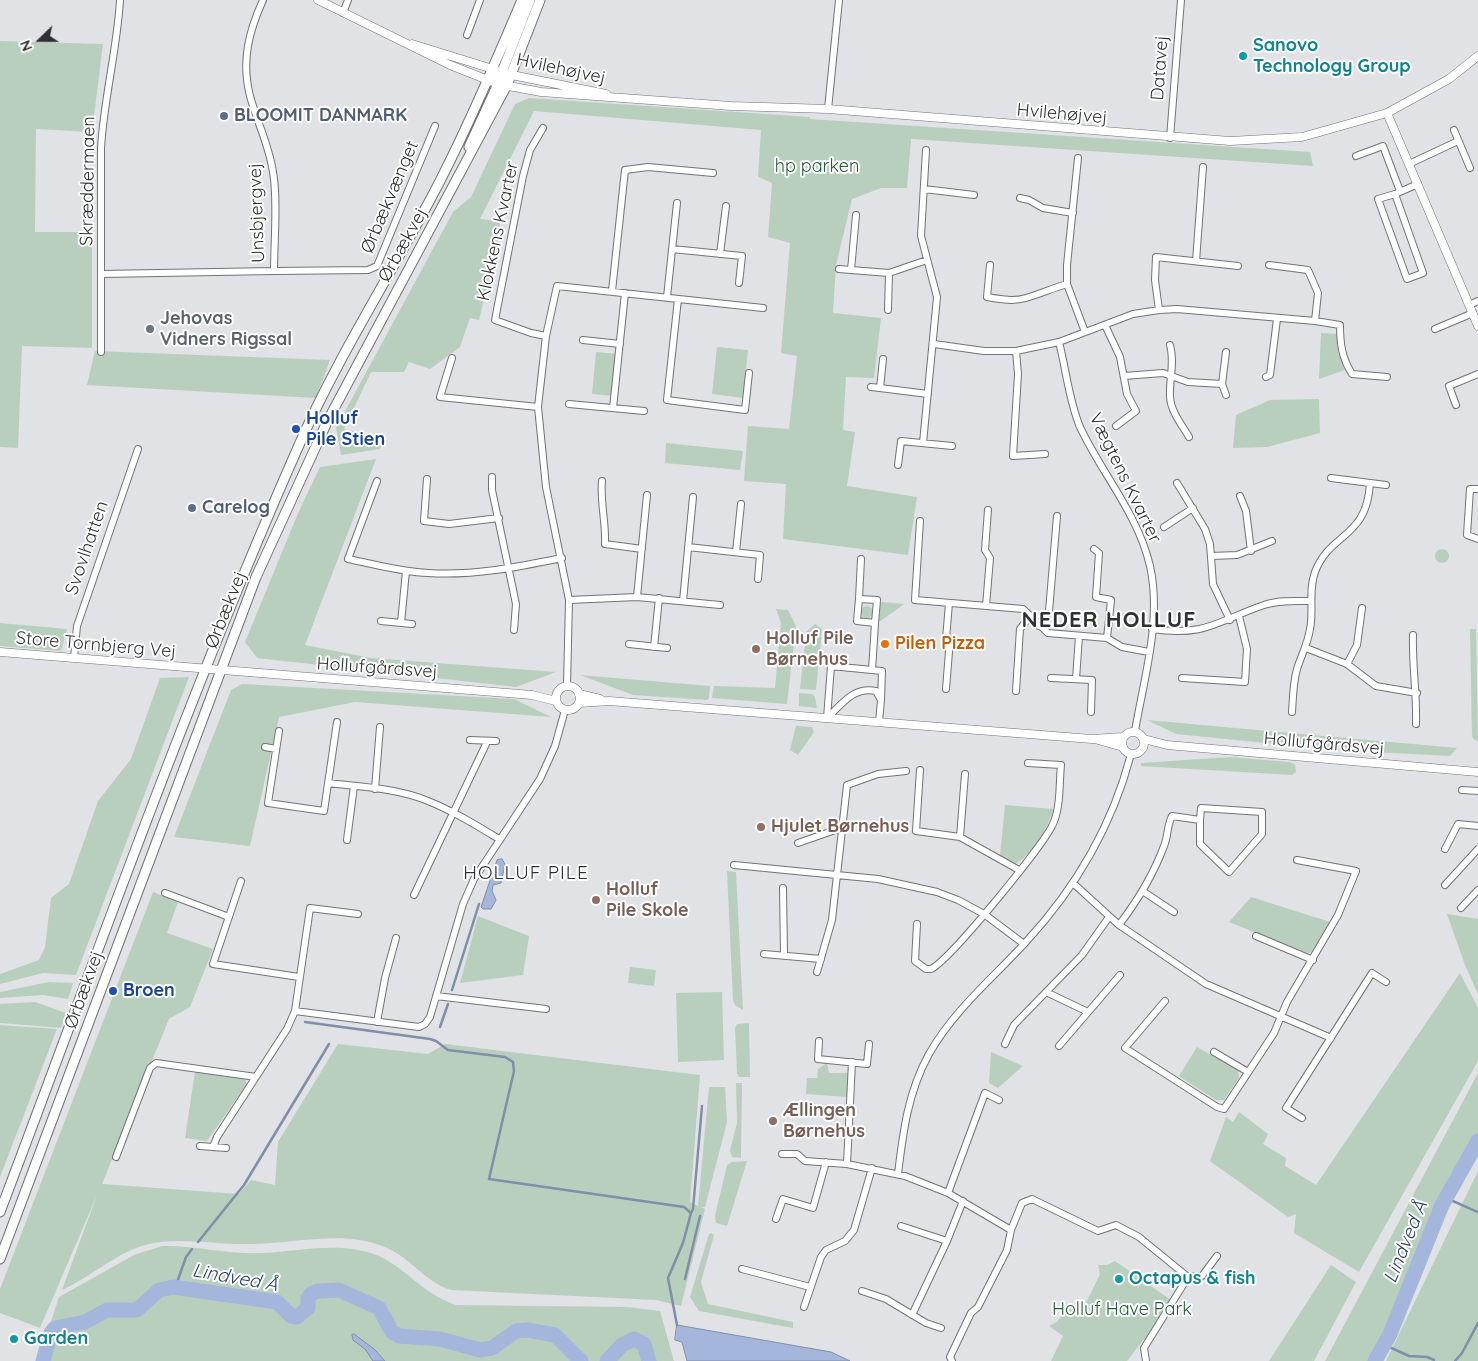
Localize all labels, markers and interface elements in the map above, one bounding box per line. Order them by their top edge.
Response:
north arrow [15,15,65,65]
street label: Datavej [1147,35,1173,101]
place label: Sanovo Technology Group [1253,35,1411,78]
text: N [16,37,36,54]
street label: Hvilehøjvej [514,49,608,89]
marker: Sanovo Technology Group [1237,50,1249,62]
street label: Hvilehøjvej [1016,99,1108,129]
place label: BLOOMIT DANMARK [234,105,407,127]
marker: BLOOMIT DANMARK [218,110,230,122]
street label: Skræddermaen [76,116,100,246]
street label: Ørbækvænget [357,137,423,257]
park label: hp parken [775,156,859,178]
street label: Klokkens Kvarter [473,159,523,303]
street label: Unsbjergvej [244,163,270,263]
street label: Ørbækvej [374,204,432,286]
place label: Jehovas Vidners Rigssal [160,308,292,350]
marker: Jehovas Vidners Rigssal [144,323,156,335]
place label: Holluf Pile Stien [306,408,385,450]
street label: Vægtens Kvarter [1084,410,1166,546]
marker: Holluf Pile Stien [290,423,302,435]
place label: Carelog [202,497,270,519]
street label: Svovlhatten [61,498,113,598]
marker: Carelog [186,502,198,514]
street label: Ørbækvej [201,568,251,652]
district label: NEDER HOLLUF [1020,607,1198,633]
street label: Store Tornbjerg Vej [15,627,177,663]
place label: Holluf Pile Børnehus [766,628,854,670]
place label: Pilen Pizza [895,633,985,655]
marker: Pilen Pizza [879,638,891,650]
marker: Holluf Pile Børnehus [750,643,762,655]
street label: Hollufgårdsvej [316,653,438,683]
street label: Hollufgårdsvej [1263,728,1385,760]
place label: Hjulet Børnehus [771,816,909,838]
marker: Hjulet Børnehus [755,821,767,833]
district label: HOLLUF PILE [462,862,590,884]
place label: Holluf Pile Skole [606,879,689,922]
marker: Holluf Pile Skole [590,894,602,906]
street label: Ørbækvej [60,948,108,1032]
place label: Broen [123,980,175,1002]
marker: Broen [107,985,119,997]
place label: Ællingen Børnehus [783,1100,865,1142]
marker: Ællingen Børnehus [767,1115,779,1127]
water label: Lindved Å [1379,1198,1433,1286]
water label: Lindved Å [190,1259,280,1297]
place label: Octapus & fish [1129,1268,1256,1290]
marker: Octapus & fish [1113,1273,1125,1285]
park label: Holluf Have Park [1052,1299,1192,1321]
place label: Garden [24,1328,88,1350]
marker: Garden [8,1333,20,1345]

